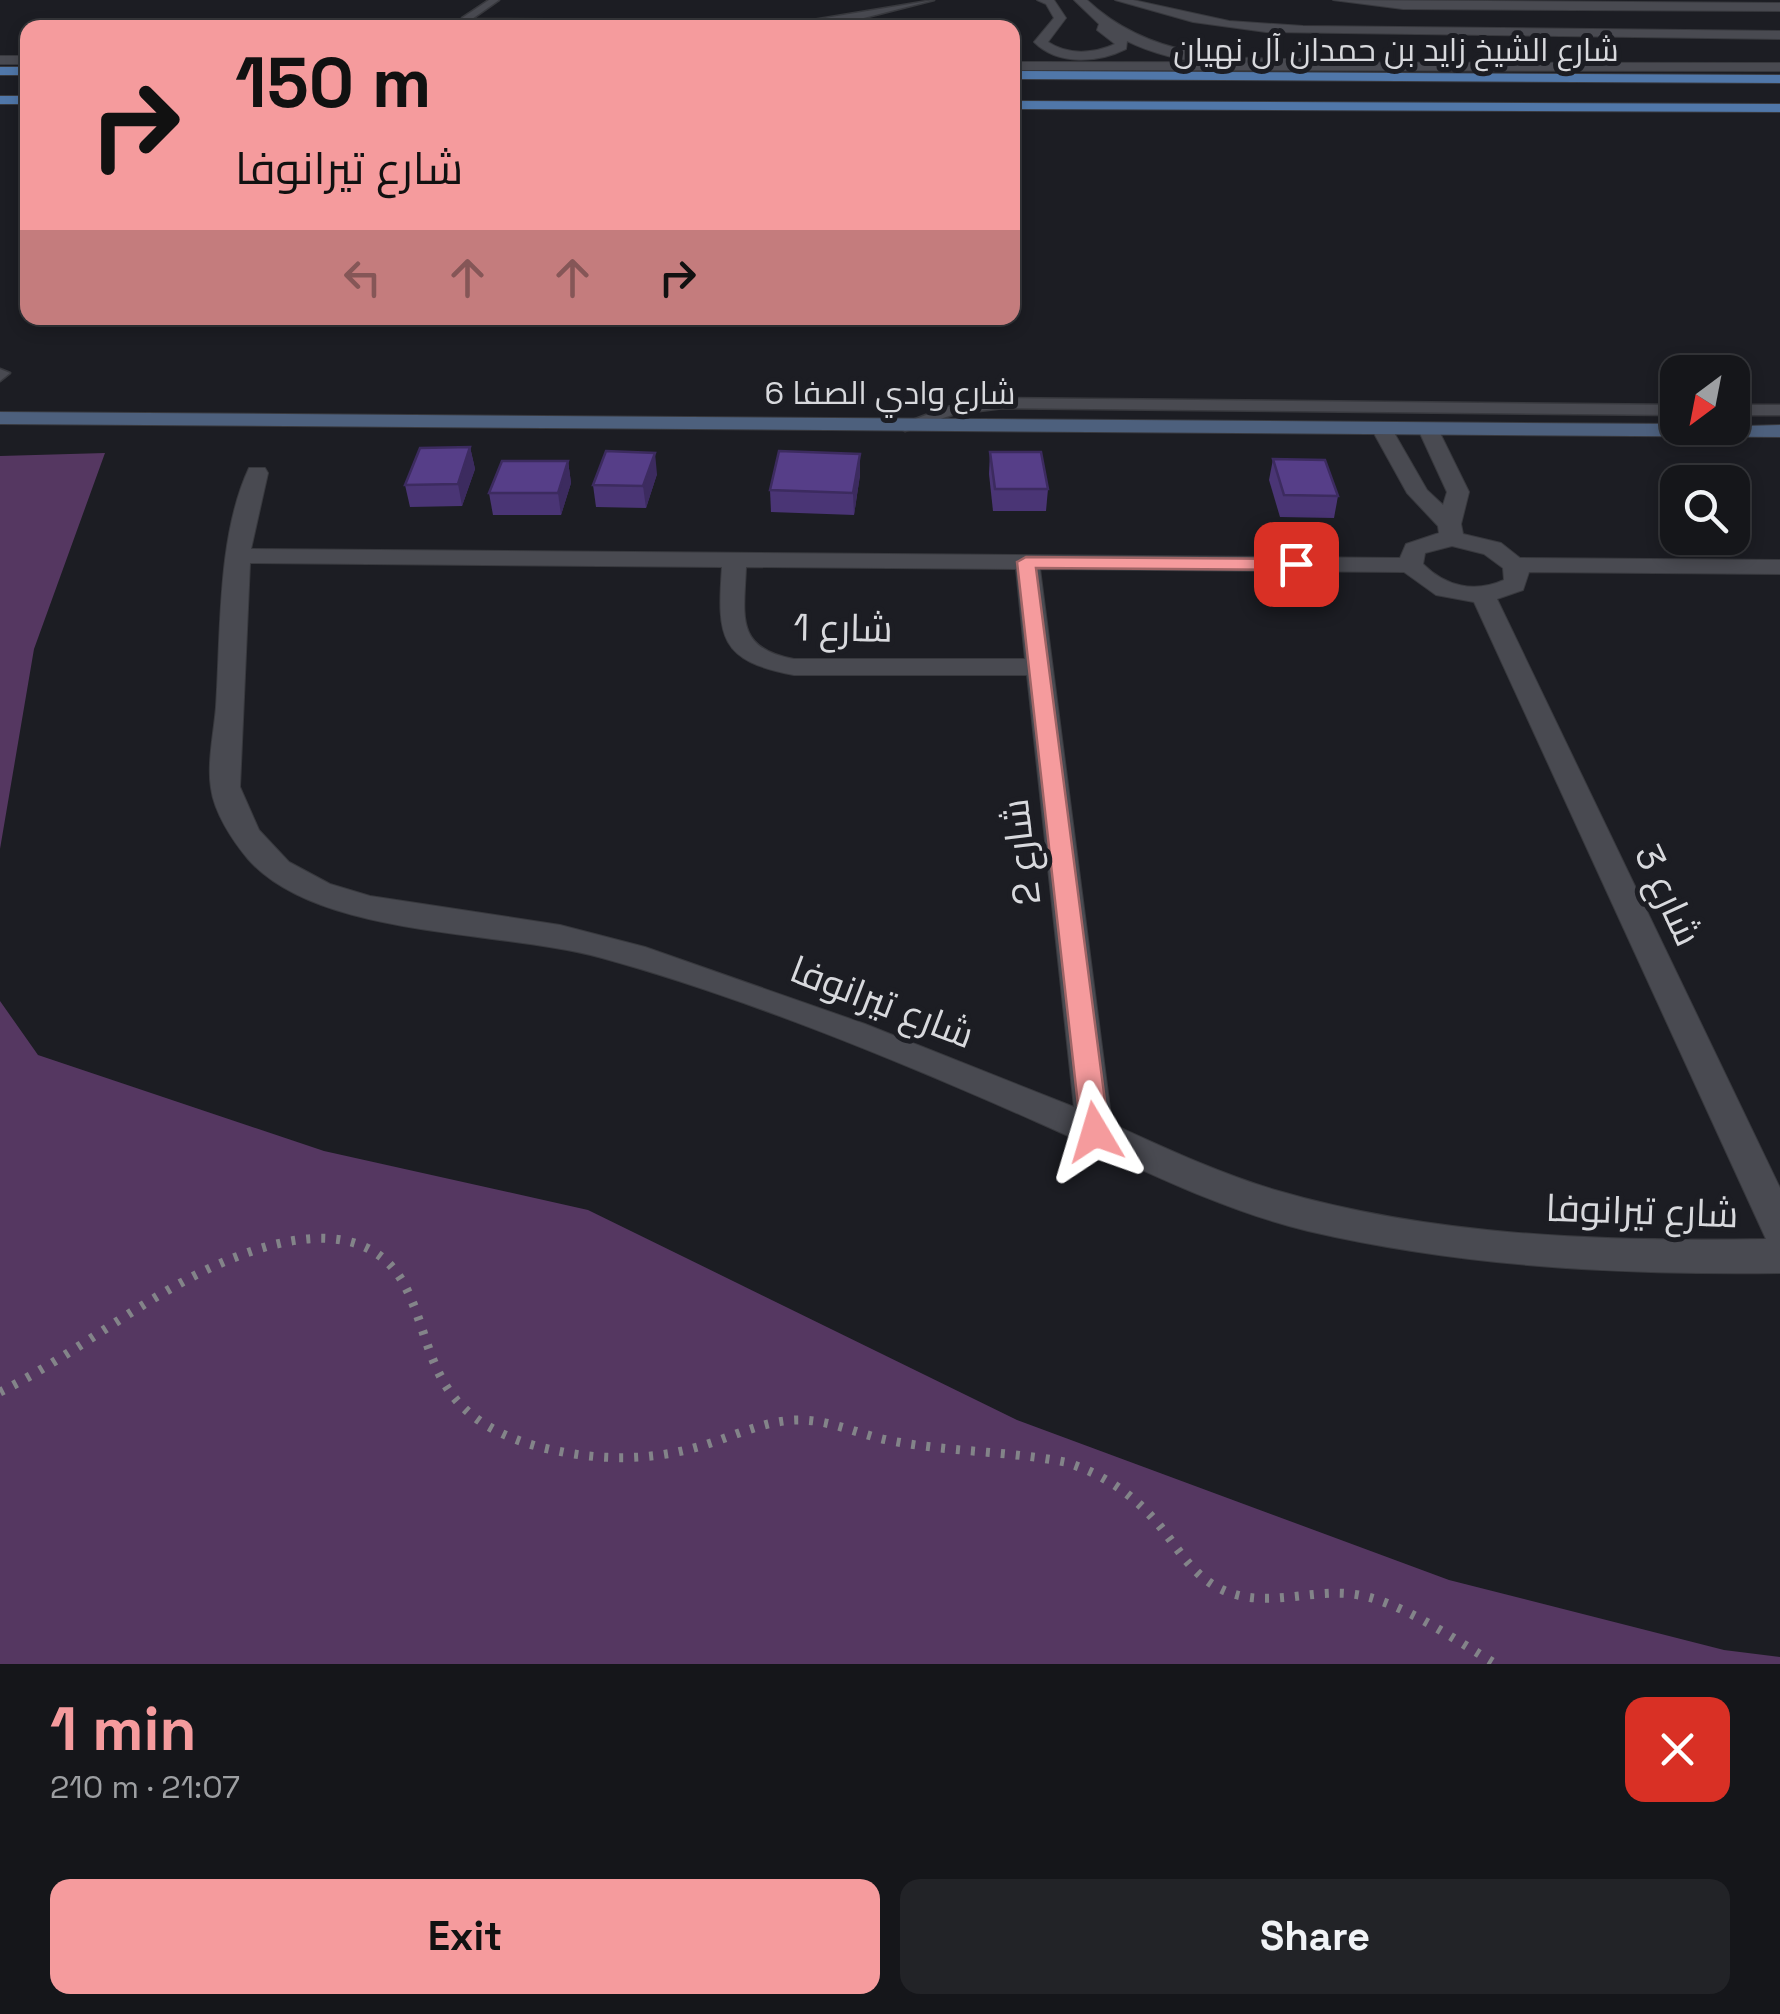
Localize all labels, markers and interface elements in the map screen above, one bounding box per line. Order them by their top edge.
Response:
street label: شارع الشيخ زايد بن حمدان آل نهيان [1173,30,1619,72]
text: 150 m [235,38,432,127]
icon: right [70,60,200,190]
text: شارع تيرانوفا [235,140,463,197]
icon: left [335,250,390,305]
icon: ahead [440,250,495,305]
icon: ahead [545,250,600,305]
icon: right [650,250,705,305]
north arrow [1660,355,1750,445]
map controls [1660,355,1750,555]
street label: شارع وادي الصفا 6 [764,373,1016,418]
button: search [1660,465,1750,555]
pin [1254,522,1339,607]
icon: arrive [1269,537,1324,592]
street label: شارع 1 [793,603,893,654]
street label: شارع 2 [991,796,1052,908]
street label: شارع 3 [1623,837,1712,954]
street label: شارع تيرانوفا [783,945,981,1060]
position arrow [1043,1080,1147,1184]
street label: شارع تيرانوفا [1545,1184,1739,1239]
text: 1 min [50,1691,197,1768]
button: close [1625,1697,1730,1802]
text: 210 m · 21:07 [50,1767,240,1807]
button: Exit [50,1879,880,1994]
button: Share [900,1879,1730,1994]

